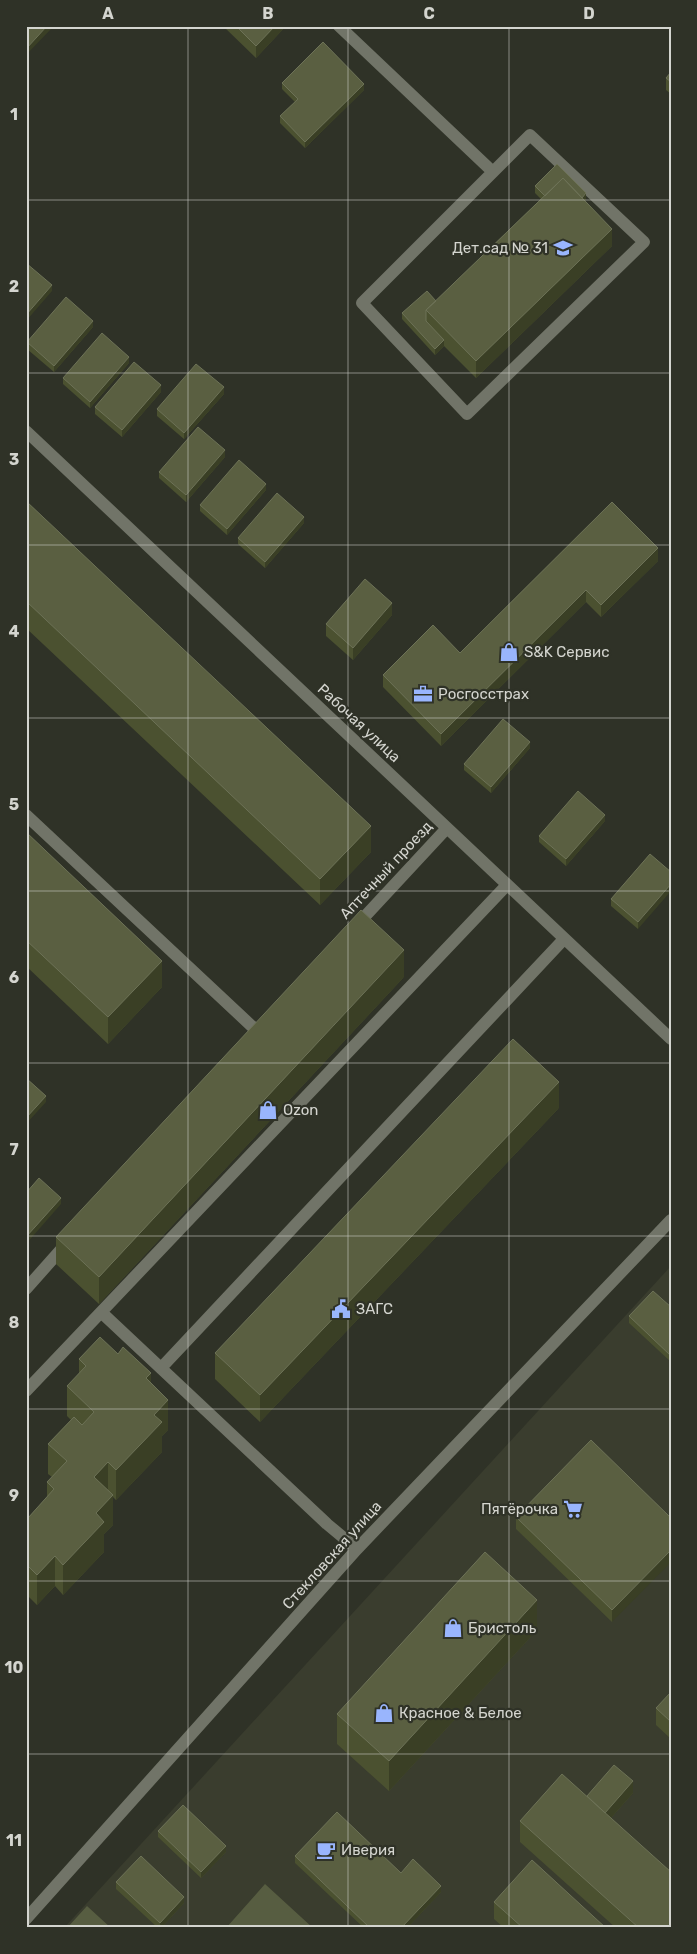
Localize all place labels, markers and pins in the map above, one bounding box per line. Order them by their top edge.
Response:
school or university icon: Дет.сад № 31 [552,237,574,259]
place label: Дет.сад № 31 [452,239,548,257]
shop icon: S&K Сервис [498,641,520,663]
place label: S&K Сервис [524,643,609,661]
office icon: Росгосстрах [412,683,434,705]
place label: Росгосстрах [438,685,529,703]
shop icon: Ozon [257,1099,279,1121]
place label: Ozon [283,1101,318,1119]
public building icon: ЗАГС [330,1298,352,1320]
place label: ЗАГС [356,1300,393,1318]
supermarket icon: Пятёрочка [562,1498,584,1520]
place label: Пятёрочка [481,1500,558,1518]
shop icon: Бристоль [442,1617,464,1639]
place label: Бристоль [468,1619,537,1637]
shop icon: Красное & Белое [373,1702,395,1724]
place label: Красное & Белое [399,1704,522,1722]
cafe icon: Иверия [315,1839,337,1861]
place label: Иверия [341,1841,395,1859]

